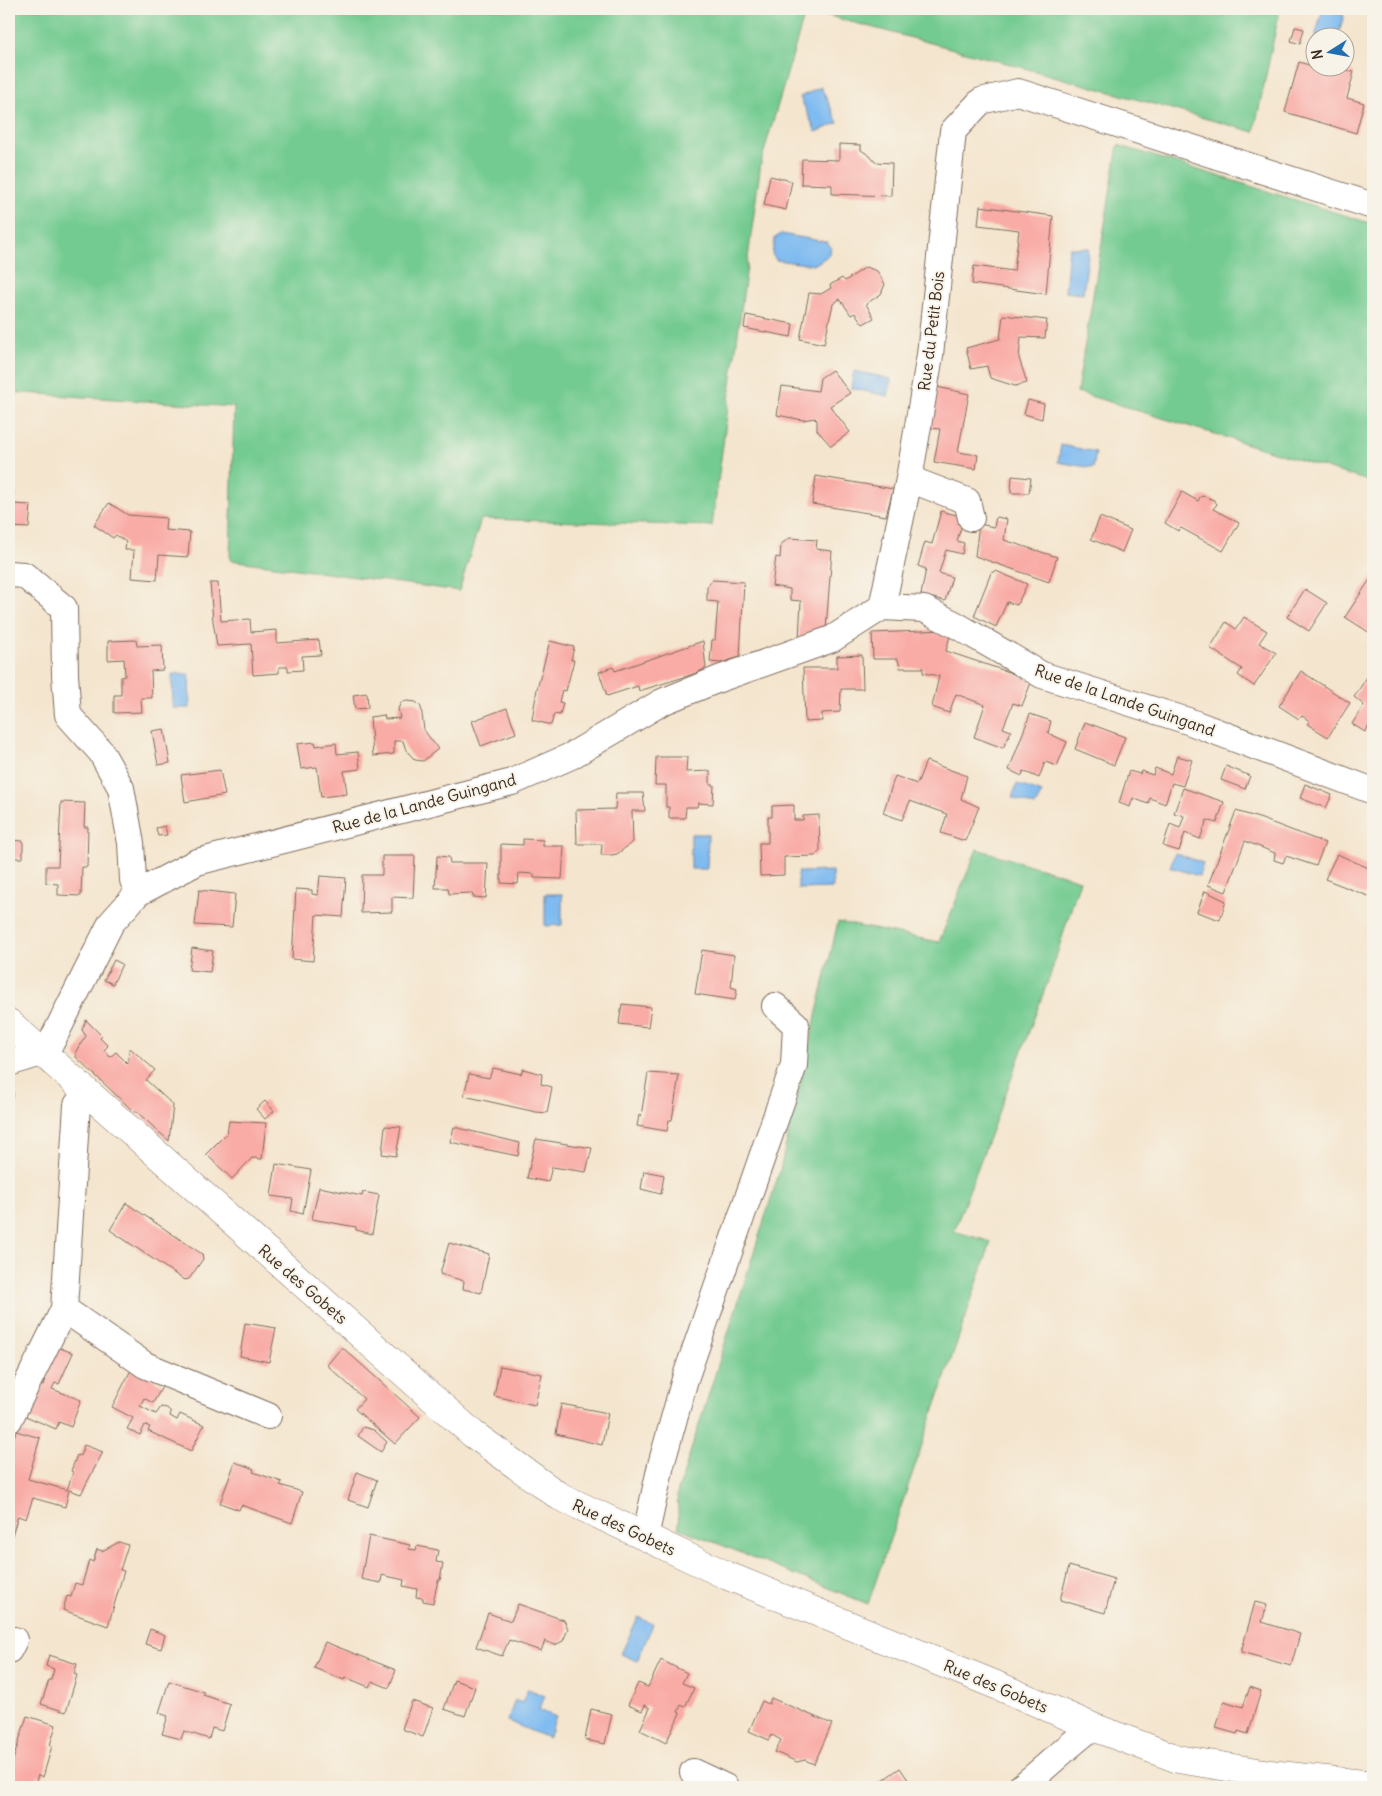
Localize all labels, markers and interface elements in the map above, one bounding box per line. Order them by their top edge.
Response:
north arrow [1304,28,1354,78]
text: N [1307,48,1327,61]
street label: Rue du Petit Bois [914,270,948,392]
street label: Rue de la Lande Guingand [1032,660,1218,740]
street label: Rue de la Lande Guingand [330,769,518,837]
street label: Rue des Gobets [254,1240,352,1328]
street label: Rue des Gobets [569,1494,679,1560]
street label: Rue des Gobets [941,1655,1051,1717]

